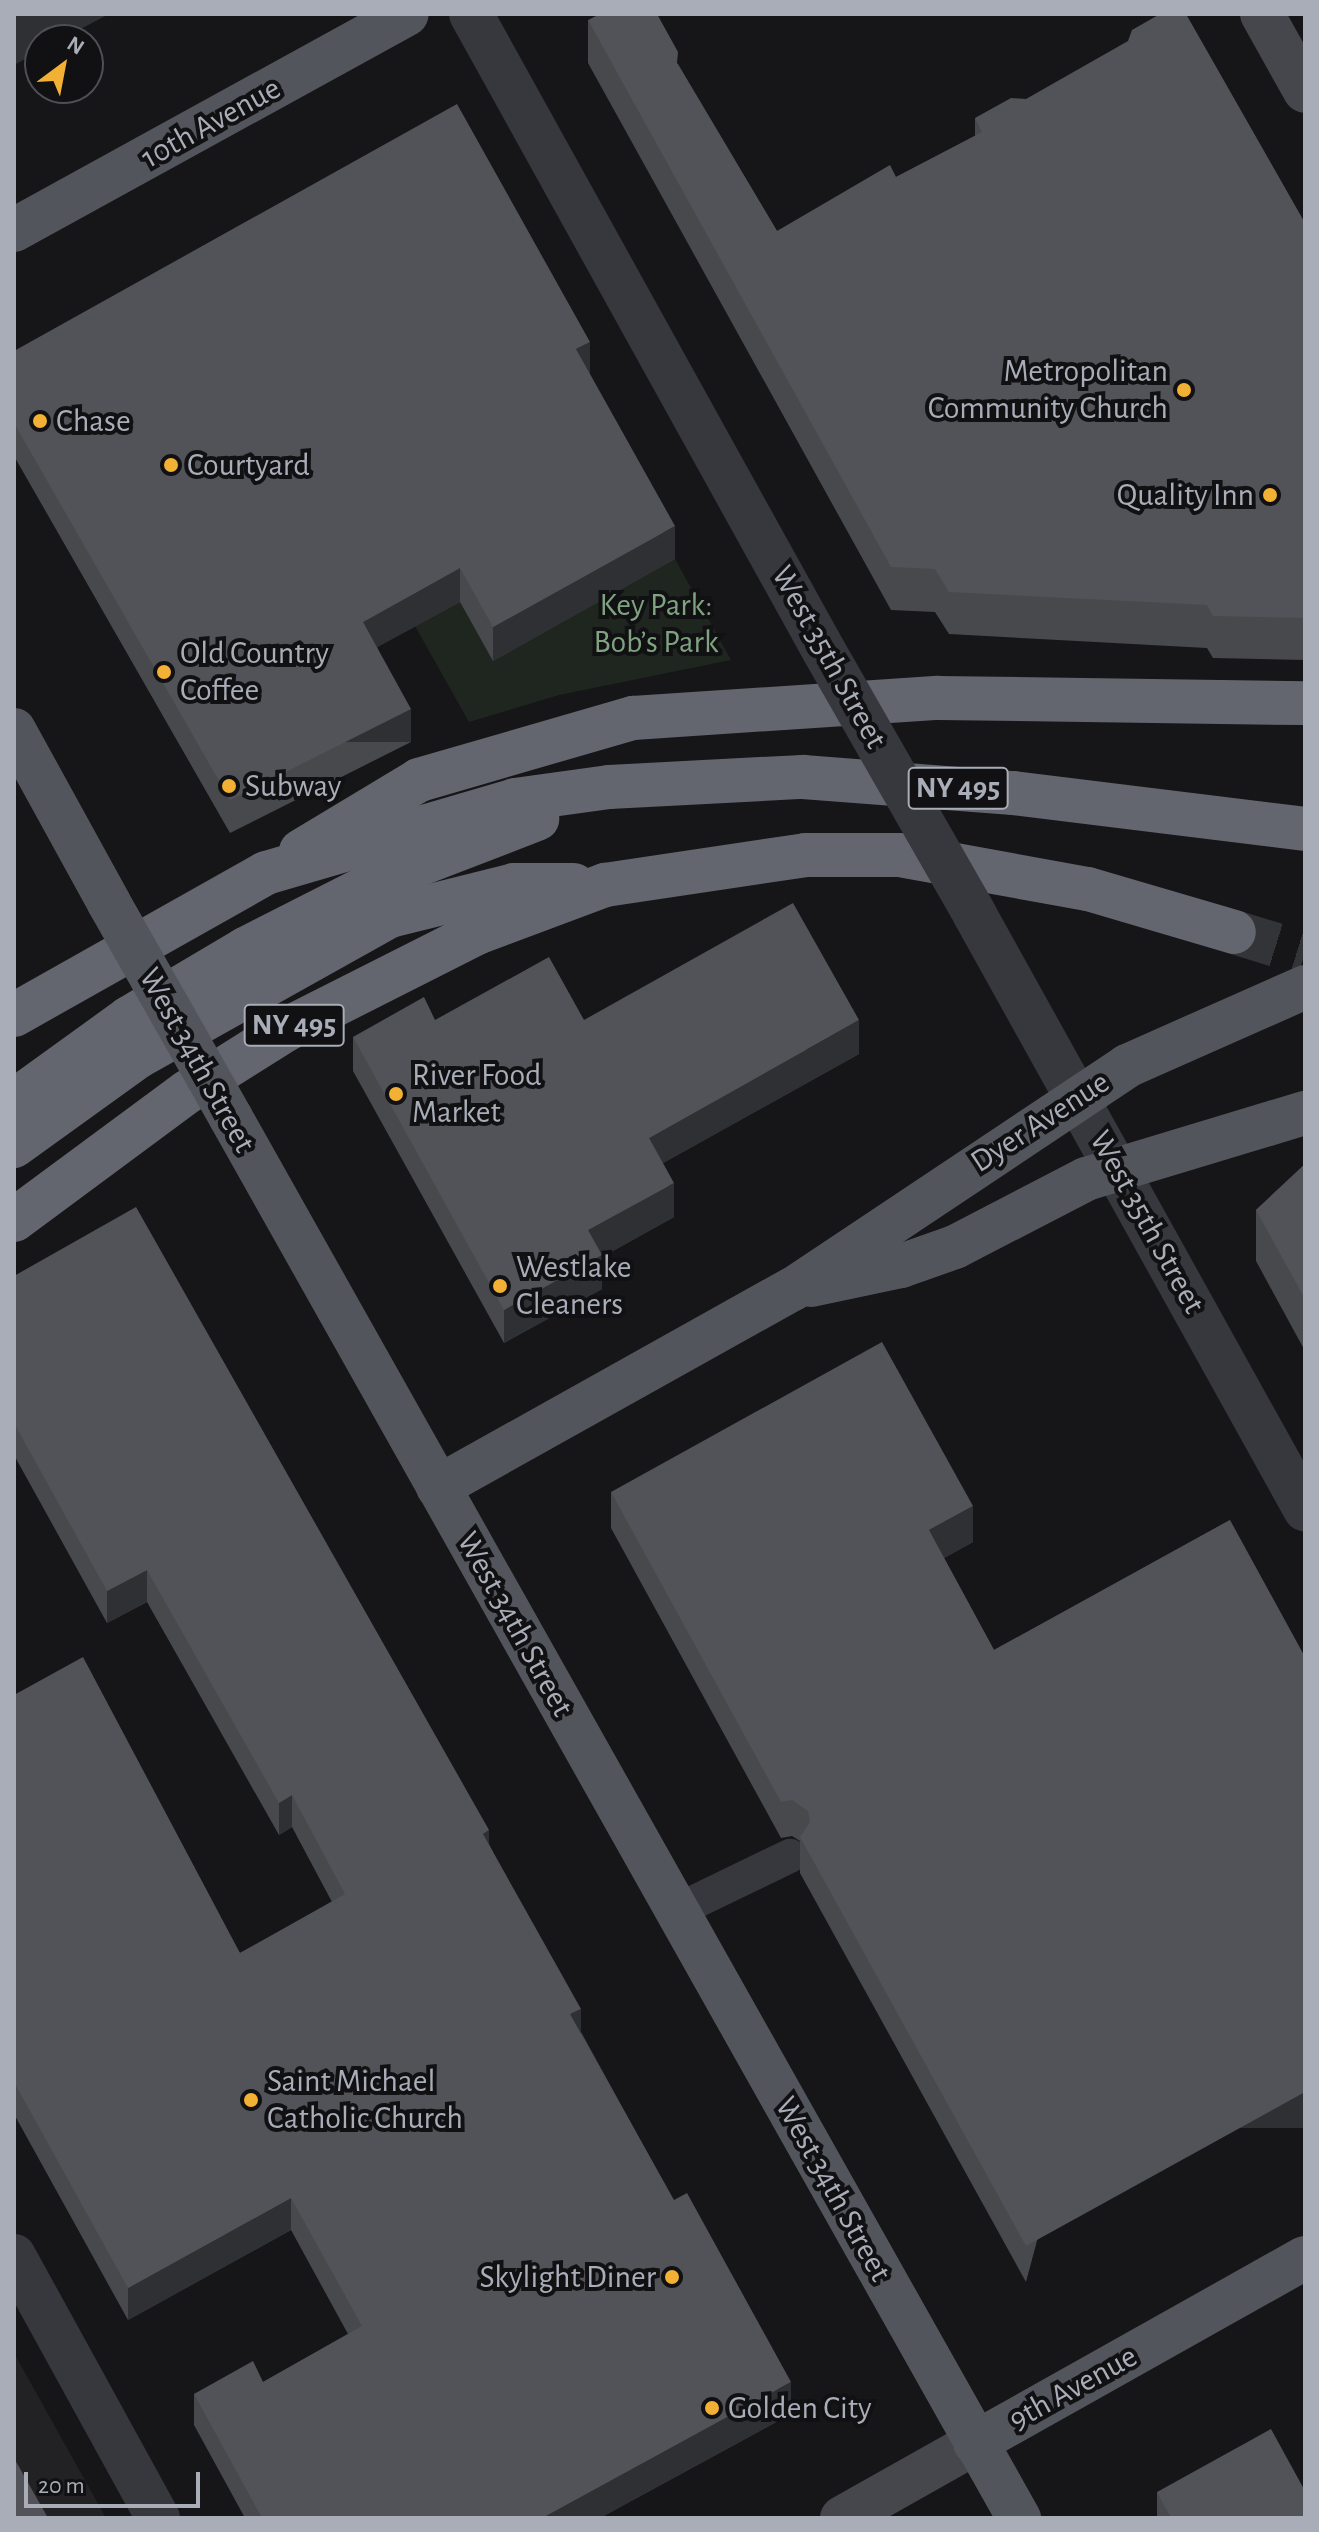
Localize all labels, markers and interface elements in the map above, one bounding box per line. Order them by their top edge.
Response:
north arrow [24,24,104,104]
text: N [63,32,88,59]
street label: 10th Avenue [135,69,287,177]
place label: Metropolitan Community Church [928,353,1168,428]
marker: Metropolitan Community Church [1175,381,1193,399]
place label: Chase [56,402,131,440]
marker: Chase [31,412,49,430]
place label: Courtyard [187,446,310,484]
marker: Courtyard [162,456,180,474]
place label: Quality Inn [1117,476,1254,514]
marker: Quality Inn [1261,486,1279,504]
street label: West 35th Street [763,559,895,755]
park label: Key Park: Bob’s Park [594,587,718,662]
place label: Old Country Coffee [180,635,329,710]
marker: Old Country Coffee [155,663,173,681]
road number: NY 495 [906,762,1010,814]
place label: Subway [245,767,342,805]
marker: Subway [220,777,238,795]
street label: West 34th Street [130,961,264,1159]
road number: NY 495 [242,999,346,1051]
place label: River Food Market [412,1057,542,1132]
street label: Dyer Avenue [963,1063,1117,1181]
marker: River Food Market [387,1085,405,1103]
street label: West 35th Street [1081,1124,1213,1320]
place label: Westlake Cleaners [516,1249,631,1324]
marker: Westlake Cleaners [491,1277,509,1295]
street label: West 34th Street [448,1525,582,1723]
place label: Saint Michael Catholic Church [267,2063,463,2138]
street label: West 34th Street [766,2090,900,2288]
marker: Saint Michael Catholic Church [242,2091,260,2109]
place label: Skylight Diner [480,2258,656,2296]
marker: Skylight Diner [663,2268,681,2286]
street label: 9th Avenue [1002,2337,1144,2439]
place label: Golden City [728,2389,872,2427]
marker: Golden City [703,2399,721,2417]
scale bar [28,2456,204,2506]
text: 20 m [38,2474,85,2498]

